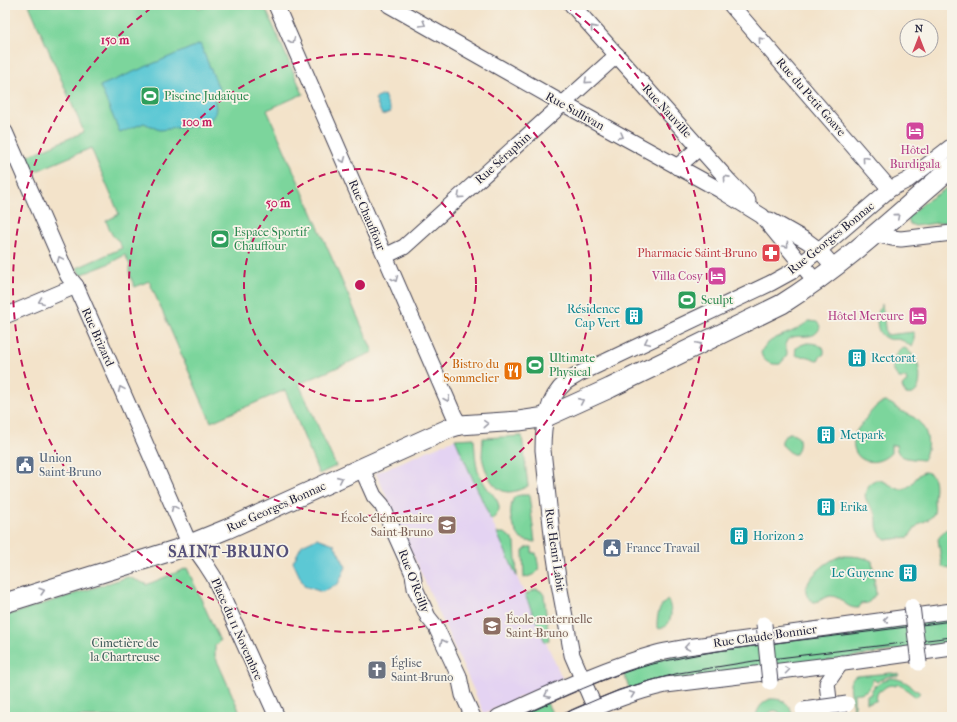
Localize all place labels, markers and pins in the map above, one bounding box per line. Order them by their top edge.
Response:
sports icon: Piscine Judaïque [139,85,161,107]
place label: Piscine Judaïque [164,89,249,103]
hotel icon: Hôtel Burdigala [904,120,926,142]
place label: Hôtel Burdigala [890,143,941,171]
place label: Espace Sportif Chauffour [234,225,310,253]
sports icon: Espace Sportif Chauffour [209,228,231,250]
pharmacy icon: Pharmacie Saint-Bruno [760,242,782,264]
place label: Pharmacie Saint-Bruno [637,246,757,260]
hotel icon: Villa Cosy [706,265,728,287]
place label: Villa Cosy [651,269,704,283]
centre of rings [353,278,367,292]
sports icon: Sculpt [676,289,698,311]
place label: Sculpt [701,293,734,307]
place label: Résidence Cap Vert [567,302,621,330]
building icon: Résidence Cap Vert [623,305,645,327]
hotel icon: Hôtel Mercure [907,305,929,327]
place label: Hôtel Mercure [828,309,904,323]
building icon: Rectorat [846,347,868,369]
place label: Ultimate Physical [549,351,595,379]
place label: Rectorat [871,351,917,365]
sports icon: Ultimate Physical [524,354,546,376]
place label: Bistro du Sommelier [443,357,500,385]
restaurant icon: Bistro du Sommelier [502,360,524,382]
building icon: Metpark [815,424,837,446]
place label: Metpark [840,428,885,442]
place label: Union Saint-Bruno [39,451,101,479]
public building icon: Union Saint-Bruno [14,454,36,476]
building icon: Erika [815,496,837,518]
place label: Erika [840,500,868,514]
place label: École élémentaire Saint-Bruno [341,510,433,539]
school or university icon: École élémentaire Saint-Bruno [436,514,458,536]
building icon: Horizon 2 [728,525,750,547]
place label: Horizon 2 [753,529,804,543]
public building icon: France Travail [601,537,623,559]
place label: France Travail [626,541,700,555]
building icon: Le Guyenne [897,562,919,584]
place label: Le Guyenne [831,566,894,580]
place label: École maternelle Saint-Bruno [506,611,593,640]
school or university icon: École maternelle Saint-Bruno [481,615,503,637]
place label: Église Saint-Bruno [391,655,453,684]
church icon: Église Saint-Bruno [366,659,388,681]

